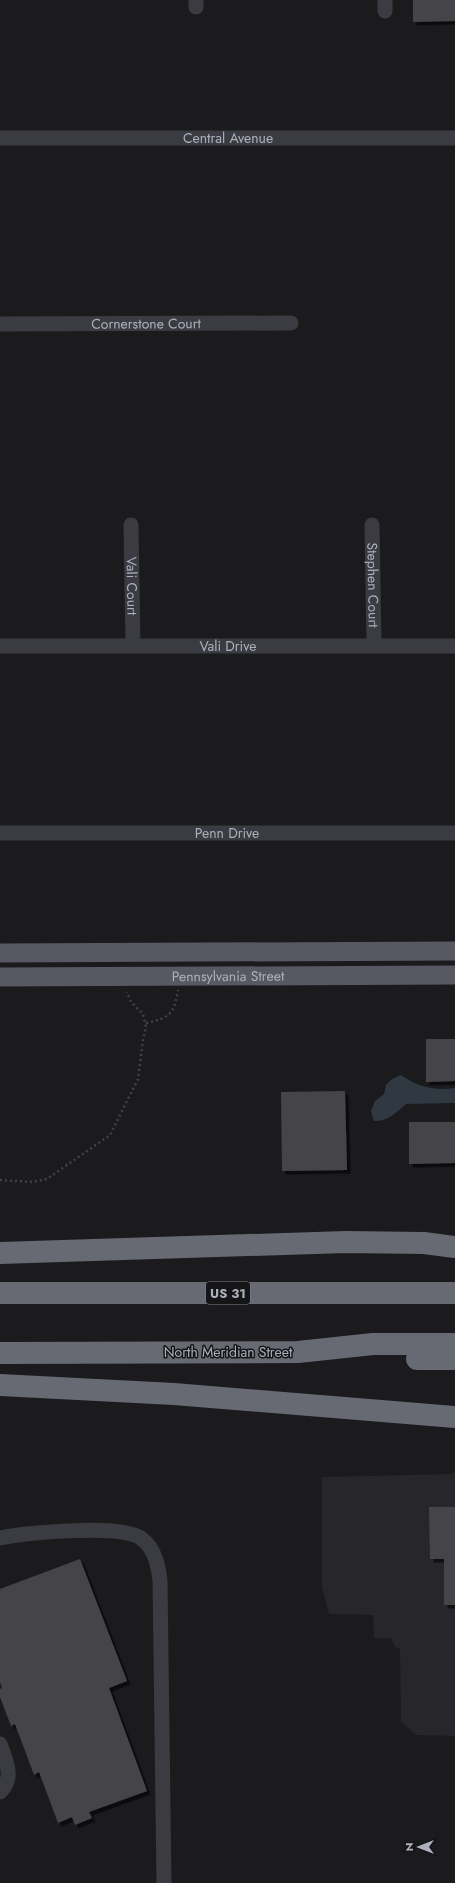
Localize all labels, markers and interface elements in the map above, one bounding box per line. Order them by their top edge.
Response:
street label: Central Avenue [183,128,273,148]
street label: Cornerstone Court [91,313,202,334]
street label: Stephen Court [362,542,384,628]
street label: Vali Court [122,557,143,616]
street label: Vali Drive [200,636,256,656]
street label: Penn Drive [195,823,259,843]
street label: Pennsylvania Street [172,966,285,986]
road number: US 31 [206,1282,250,1304]
street label: North Meridian Street [164,1342,293,1362]
north arrow [399,1827,439,1867]
text: N [401,1843,417,1851]

